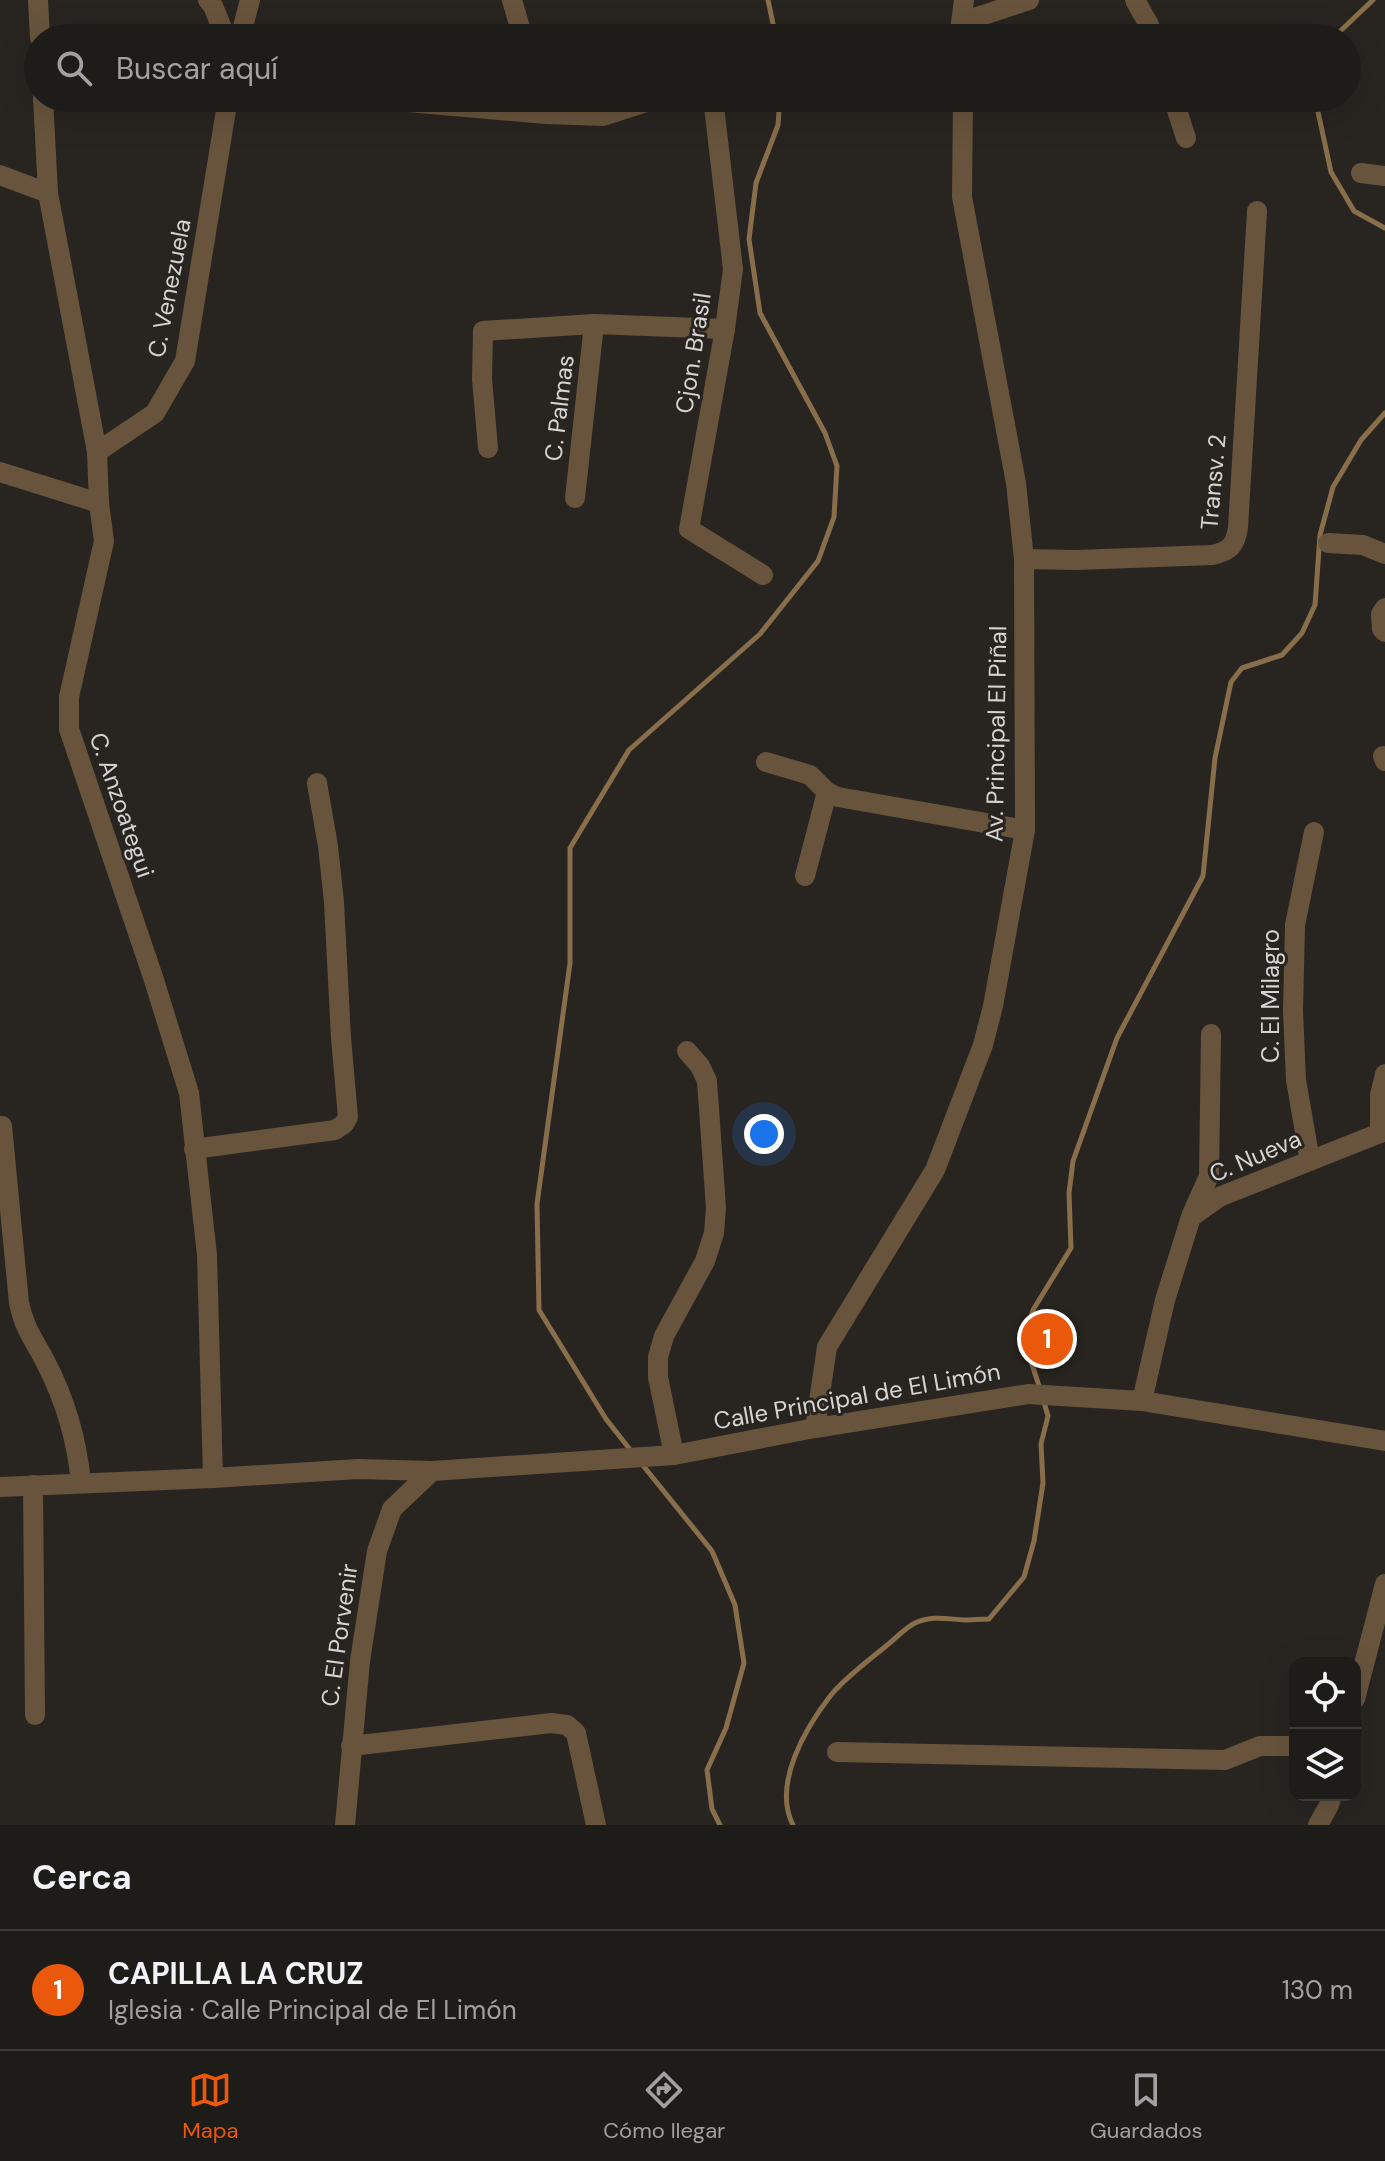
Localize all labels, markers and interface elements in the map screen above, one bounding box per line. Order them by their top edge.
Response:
search box [24,24,1361,112]
icon: search [52,46,96,90]
text: Buscar aquí [116,49,278,88]
street label: C. Venezuela [140,216,198,360]
street label: Cjon. Brasil [668,290,718,416]
street label: C. Palmas [537,353,581,463]
street label: Transv. 2 [1193,433,1233,531]
street label: Av. Principal El Piñal [979,626,1013,842]
street label: C. Anzoategui [83,728,161,882]
street label: C. El Milagro [1255,929,1286,1063]
your location [744,1114,784,1154]
street label: C. Nueva [1204,1123,1306,1189]
pin: 1 [1021,1309,1073,1369]
street label: Calle Principal de El Limón [711,1355,1003,1437]
street label: C. El Porvenir [314,1561,364,1708]
map controls [1289,1657,1361,1801]
button: locate [1289,1657,1361,1729]
button: layers [1289,1729,1361,1801]
text: Cerca [32,1855,132,1900]
text: CAPILLA LA CRUZ [108,1954,364,1993]
text: 1 [53,1973,63,2007]
text: 130 m [1282,1973,1353,2007]
text: Iglesia · Calle Principal de El Limón [108,1993,517,2027]
tab: Mapa [182,2068,239,2145]
tab: Cómo llegar [603,2068,725,2145]
tab: Guardados [1090,2068,1203,2145]

